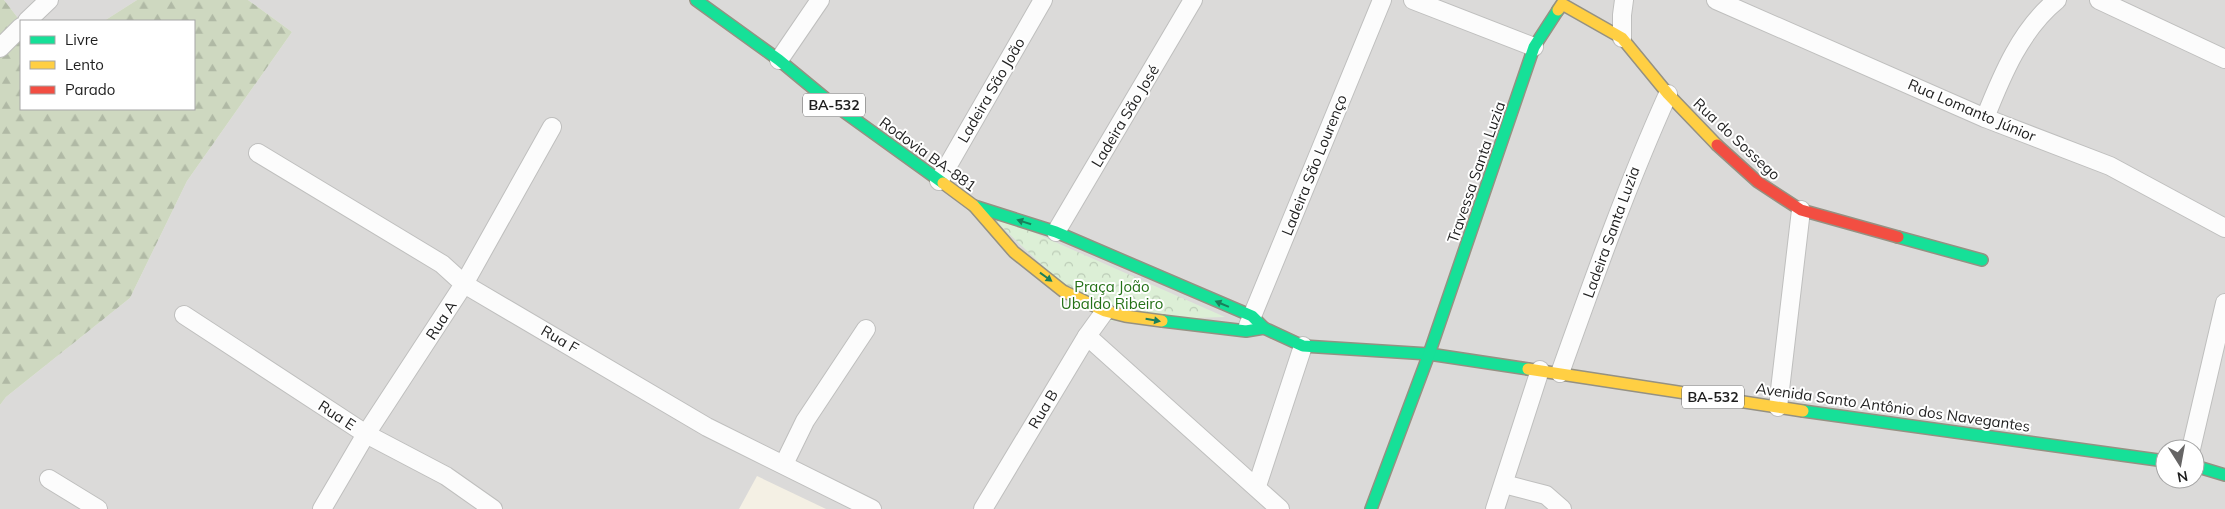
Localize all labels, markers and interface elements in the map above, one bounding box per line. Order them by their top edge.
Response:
legend [20,20,195,110]
text: Livre [65,30,98,49]
street label: Ladeira São João [953,34,1029,146]
text: Lento [65,55,104,74]
street label: Ladeira São José [1087,61,1163,171]
street label: Rua Lomanto Júnior [1905,74,2039,146]
text: Parado [65,80,115,99]
street label: Ladeira São Lourenço [1277,92,1351,238]
road number: BA-532 [803,94,865,116]
street label: Rua do Sossego [1690,94,1784,184]
street label: Travessa Santa Luzia [1443,99,1509,245]
street label: Rodovia BA-881 [876,113,980,195]
street label: Ladeira Santa Luzia [1578,164,1644,300]
one-way arrow [1016,217,1031,225]
one-way arrow [1039,272,1052,283]
park label: Praça João Ubaldo Ribeiro [1061,277,1163,313]
street label: Rua A [421,297,461,343]
one-way arrow [1215,299,1229,307]
one-way arrow [1145,317,1161,325]
street label: Rua F [538,321,582,357]
street label: Avenida Santo Antônio dos Navegantes [1755,378,2031,436]
street label: Rua B [1024,386,1062,432]
road number: BA-532 [1682,386,1744,408]
street label: Rua E [315,396,359,434]
north arrow [2155,439,2205,489]
text: N [2176,467,2189,487]

